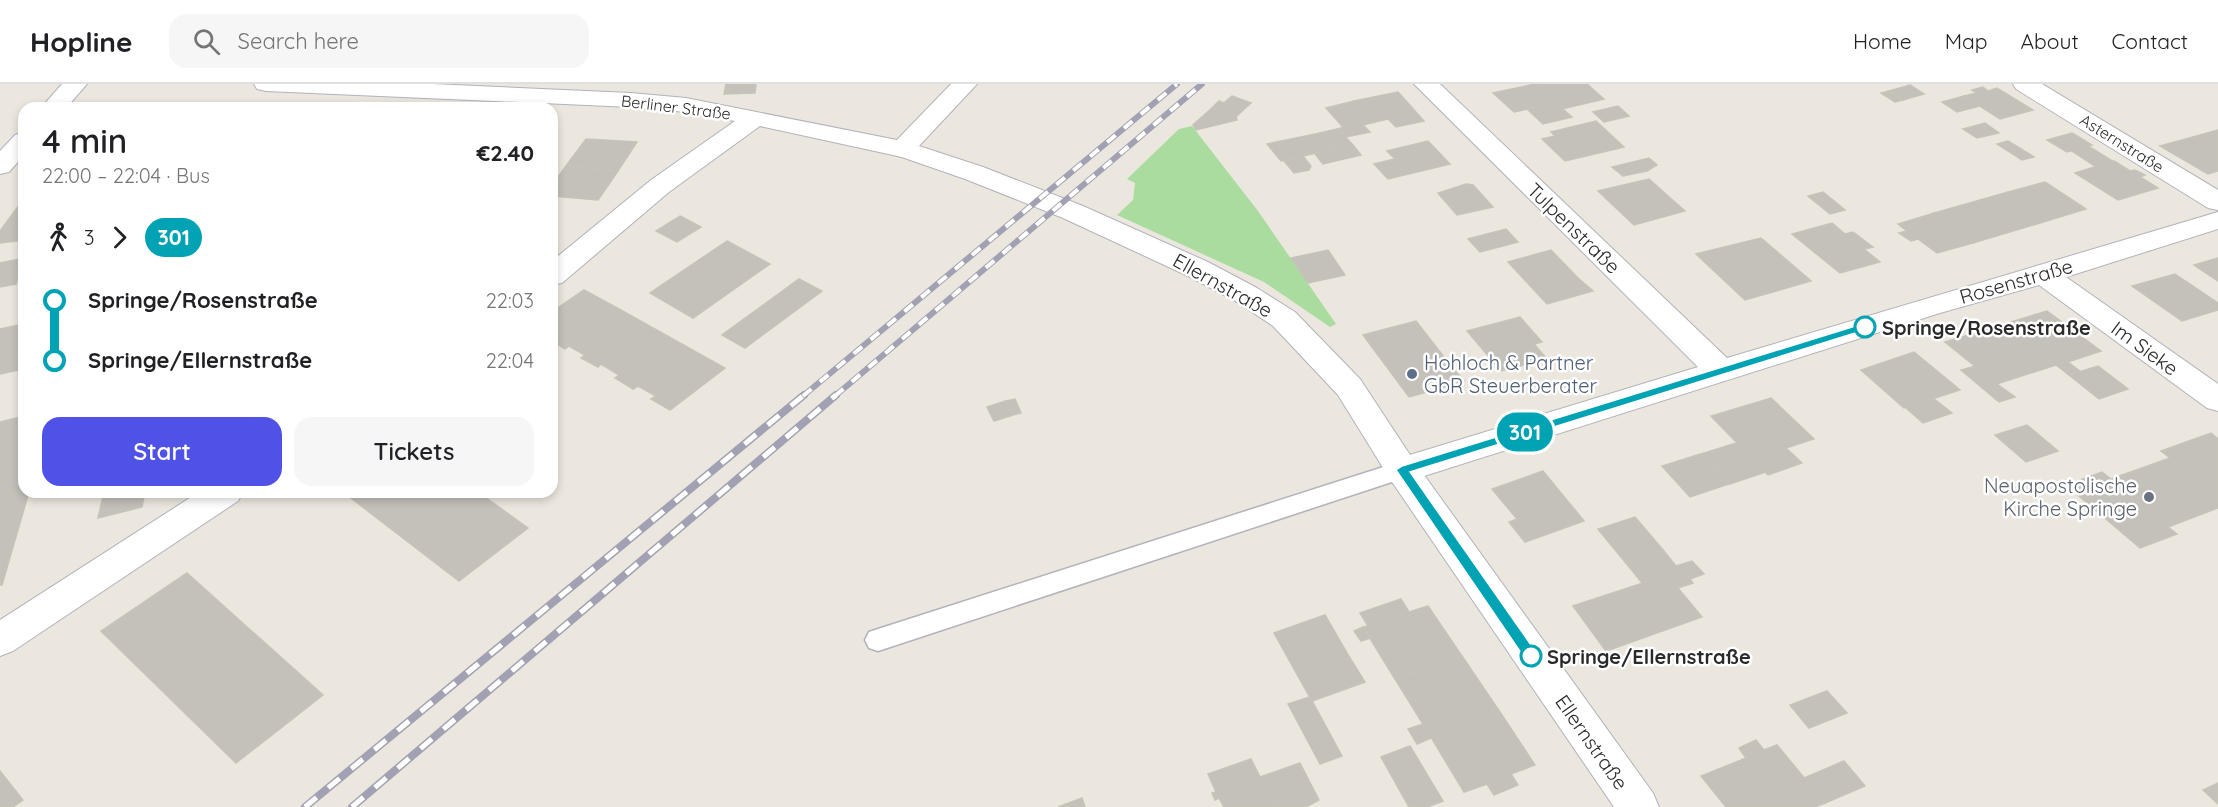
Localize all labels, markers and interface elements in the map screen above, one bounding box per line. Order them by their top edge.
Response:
search box [169,14,589,68]
text: Hopline [30,24,133,59]
icon: search [190,25,223,58]
text: Search here [238,27,359,55]
text: Home [1853,28,1912,54]
text: Map [1945,28,1988,54]
text: About [2021,28,2079,54]
text: Contact [2112,28,2188,54]
street label: Berliner Straße [620,90,732,124]
street label: Asternstraße [2076,109,2168,177]
text: 4 min [42,120,127,161]
text: €2.40 [476,139,534,167]
text: 22:00 – 22:04 · Bus [42,163,210,188]
street label: Tulpenstraße [1522,177,1626,279]
icon: walk [42,221,75,254]
icon: forward [103,221,136,254]
text: 301 [157,224,190,250]
text: 3 [84,225,94,250]
street label: Ellernstraße [1169,247,1277,323]
street label: Rosenstraße [1956,253,2076,309]
text: Springe/Rosenstraße [88,286,318,314]
text: 22:03 [486,288,534,313]
place label: Springe/Rosenstraße [1882,315,2091,340]
street label: Im Sieke [2106,315,2184,381]
marker: Springe/Rosenstraße [1854,316,1876,338]
text: Springe/Ellernstraße [88,346,312,374]
text: 22:04 [486,348,534,373]
place label: Hohloch & Partner GbR Steuerberater [1424,350,1597,398]
marker: Hohloch & Partner GbR Steuerberater [1405,367,1419,381]
line badge: 301 [1490,412,1559,452]
button: Start [42,417,282,486]
button: Tickets [294,417,534,486]
text: 301 [1509,419,1541,445]
place label: Neuapostolische Kirche Springe [1984,473,2137,521]
marker: Neuapostolische Kirche Springe [2142,490,2156,504]
place label: Springe/Ellernstraße [1547,644,1751,669]
marker: Springe/Ellernstraße [1520,645,1542,667]
street label: Ellernstraße [1550,690,1634,794]

